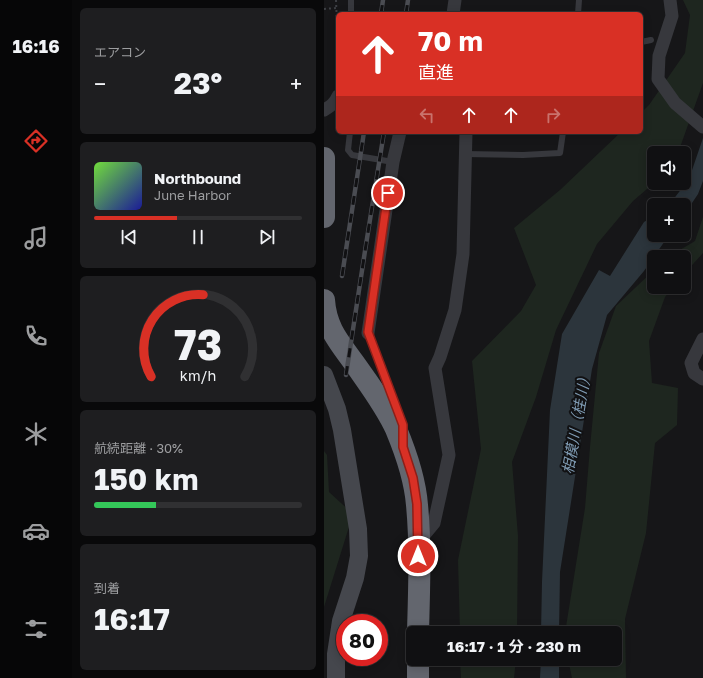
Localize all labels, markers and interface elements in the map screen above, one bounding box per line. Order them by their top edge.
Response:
text: 70 m [418,24,483,57]
icon: ahead [352,28,404,80]
text: 16:16 [12,35,60,57]
text: エアコン [94,44,146,60]
text: 直進 [418,61,454,83]
text: 23° [174,65,222,101]
text: − [94,70,106,97]
text: + [290,70,302,97]
icon: left [416,104,438,126]
icon: ahead [458,104,480,126]
icon: ahead [500,104,522,126]
icon: right [542,104,564,126]
icon: directions [22,127,50,155]
map controls [647,146,691,294]
button: sound [647,146,691,190]
text: Northbound [154,169,241,187]
pin [371,176,405,210]
icon: arrive [377,182,399,204]
text: June Harbor [154,187,231,203]
button: + [647,198,691,242]
icon: music [22,224,50,252]
icon: previous [118,226,140,248]
icon: pause [187,226,209,248]
icon: next [256,226,278,248]
button: − [647,250,691,294]
text: 73 [174,319,222,369]
icon: phone [22,322,50,350]
text: km/h [180,367,216,384]
water label: 相模川（桂川） [558,369,594,475]
icon: climate [22,420,50,448]
text: 航続距離 · 30% [94,440,183,456]
text: 150 km [94,461,198,497]
icon: car [22,517,50,545]
position arrow [397,535,439,577]
text: 到着 [94,580,120,596]
text: 16:17 [94,601,170,637]
speed limit sign: 80 [336,614,388,666]
icon: filters [22,615,50,643]
text: 16:17 · 1 分 · 230 m [447,637,581,655]

